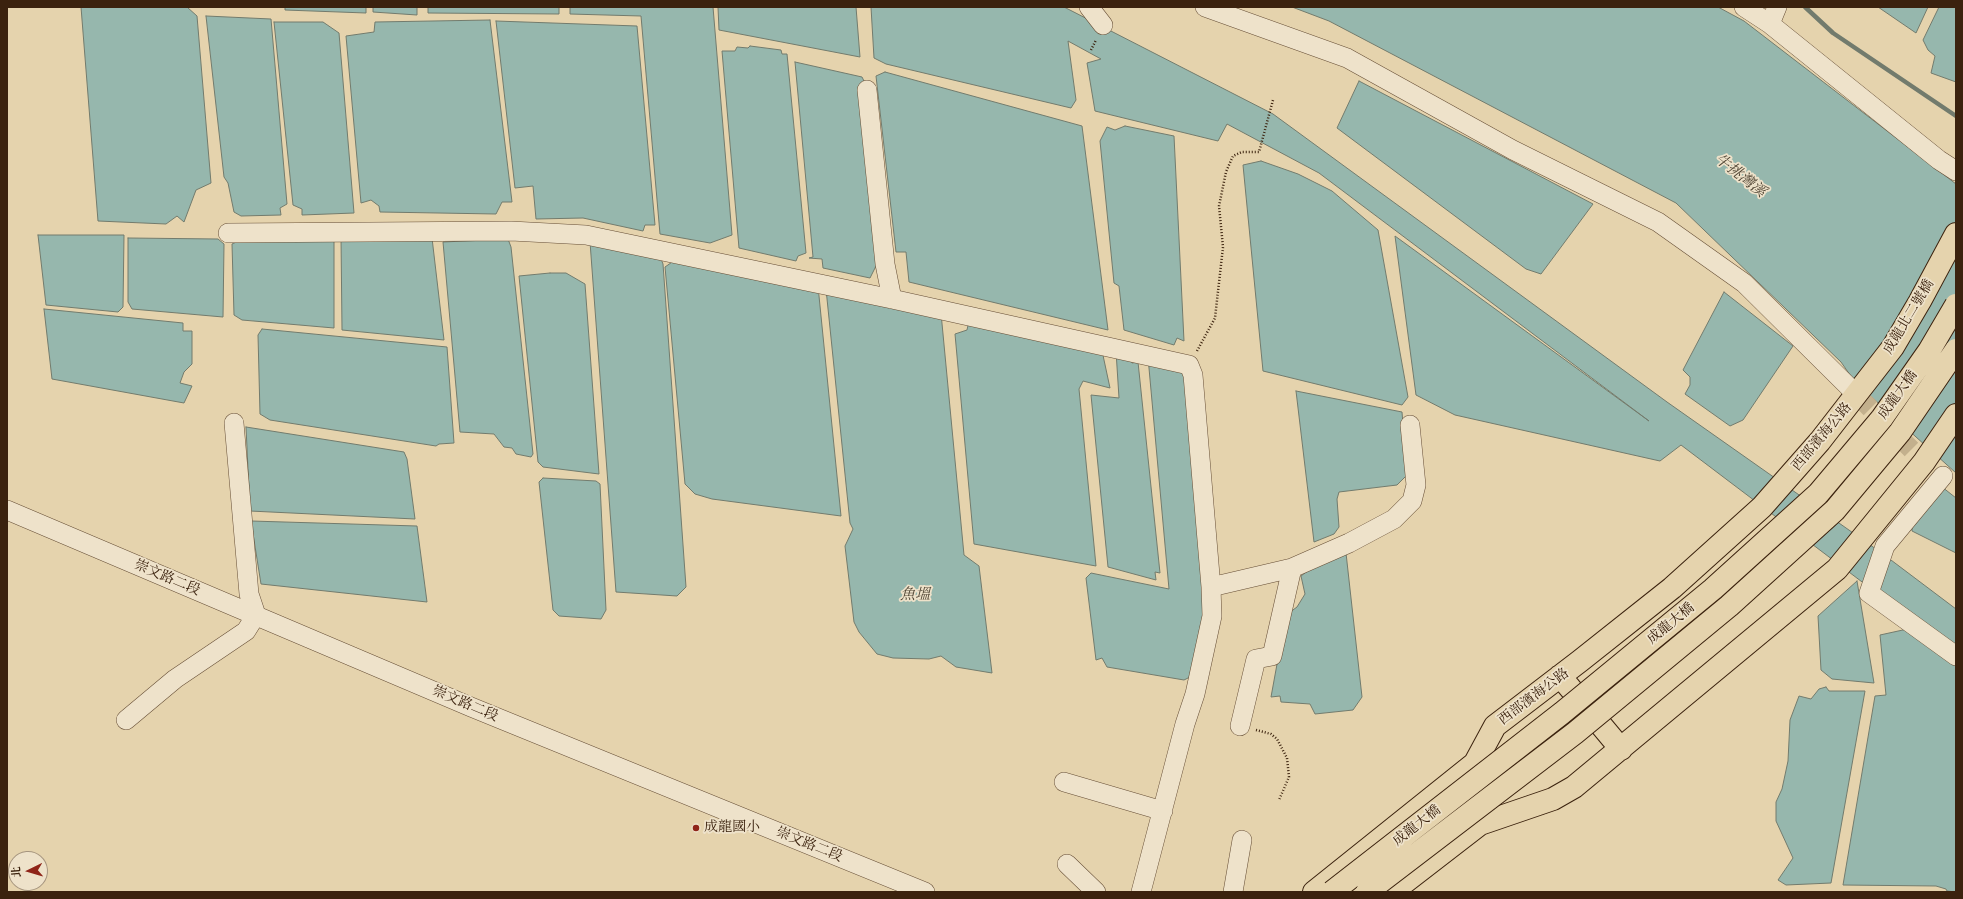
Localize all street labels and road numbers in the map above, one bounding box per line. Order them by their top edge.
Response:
street label: 成龍北二號橋 [1880,277,1938,357]
street label: 成龍大橋 [1875,367,1921,423]
street label: 西部濱海公路 [1789,399,1855,475]
street label: 崇文路二段 [132,557,202,599]
street label: 成龍大橋 [1644,600,1698,648]
street label: 西部濱海公路 [1495,665,1573,729]
street label: 崇文路二段 [430,683,500,725]
street label: 成龍大橋 [1390,802,1444,850]
street label: 崇文路二段 [773,824,845,866]

